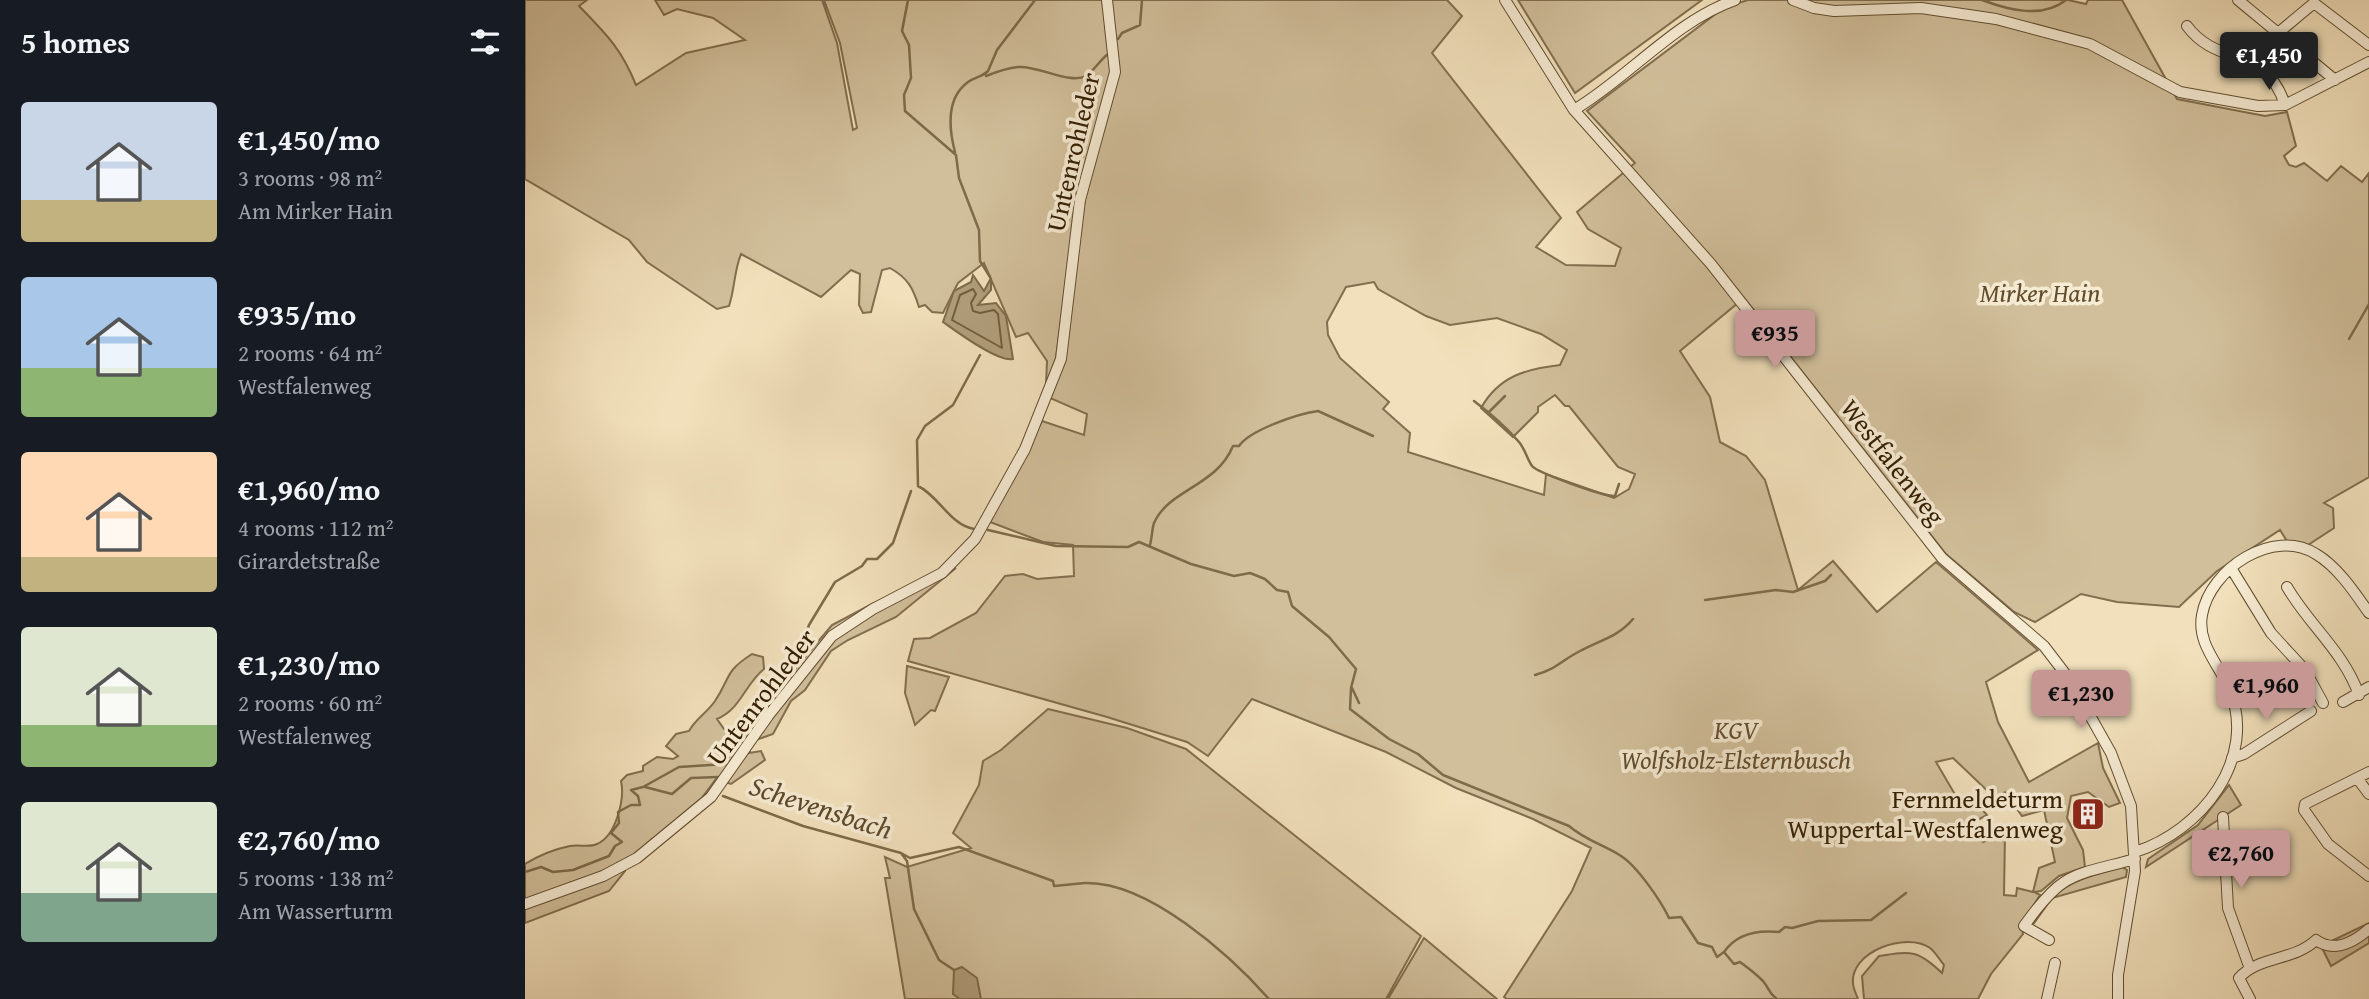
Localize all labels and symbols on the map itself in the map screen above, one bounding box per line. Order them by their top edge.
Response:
pin: €1,450 [2212,32,2326,92]
street label: Untenrohleder [1035,68,1110,235]
park label: Mirker Hain [1980,273,2100,312]
pin: €935 [1734,310,1816,370]
street label: Westfalenweg [1832,390,1955,533]
street label: Untenrohleder [696,620,825,773]
pin: €1,960 [2209,662,2323,722]
pin: €1,230 [2024,670,2138,730]
park label: KGV Wolfsholz-Elsternbusch [1621,710,1851,779]
water label: Schevensbach [744,764,898,849]
place label: Fernmeldeturm Wuppertal-Westfalenweg [1788,779,2063,848]
building icon: Fernmeldeturm Wuppertal-Westfalenweg [2069,795,2107,833]
pin: €2,760 [2184,830,2298,890]

